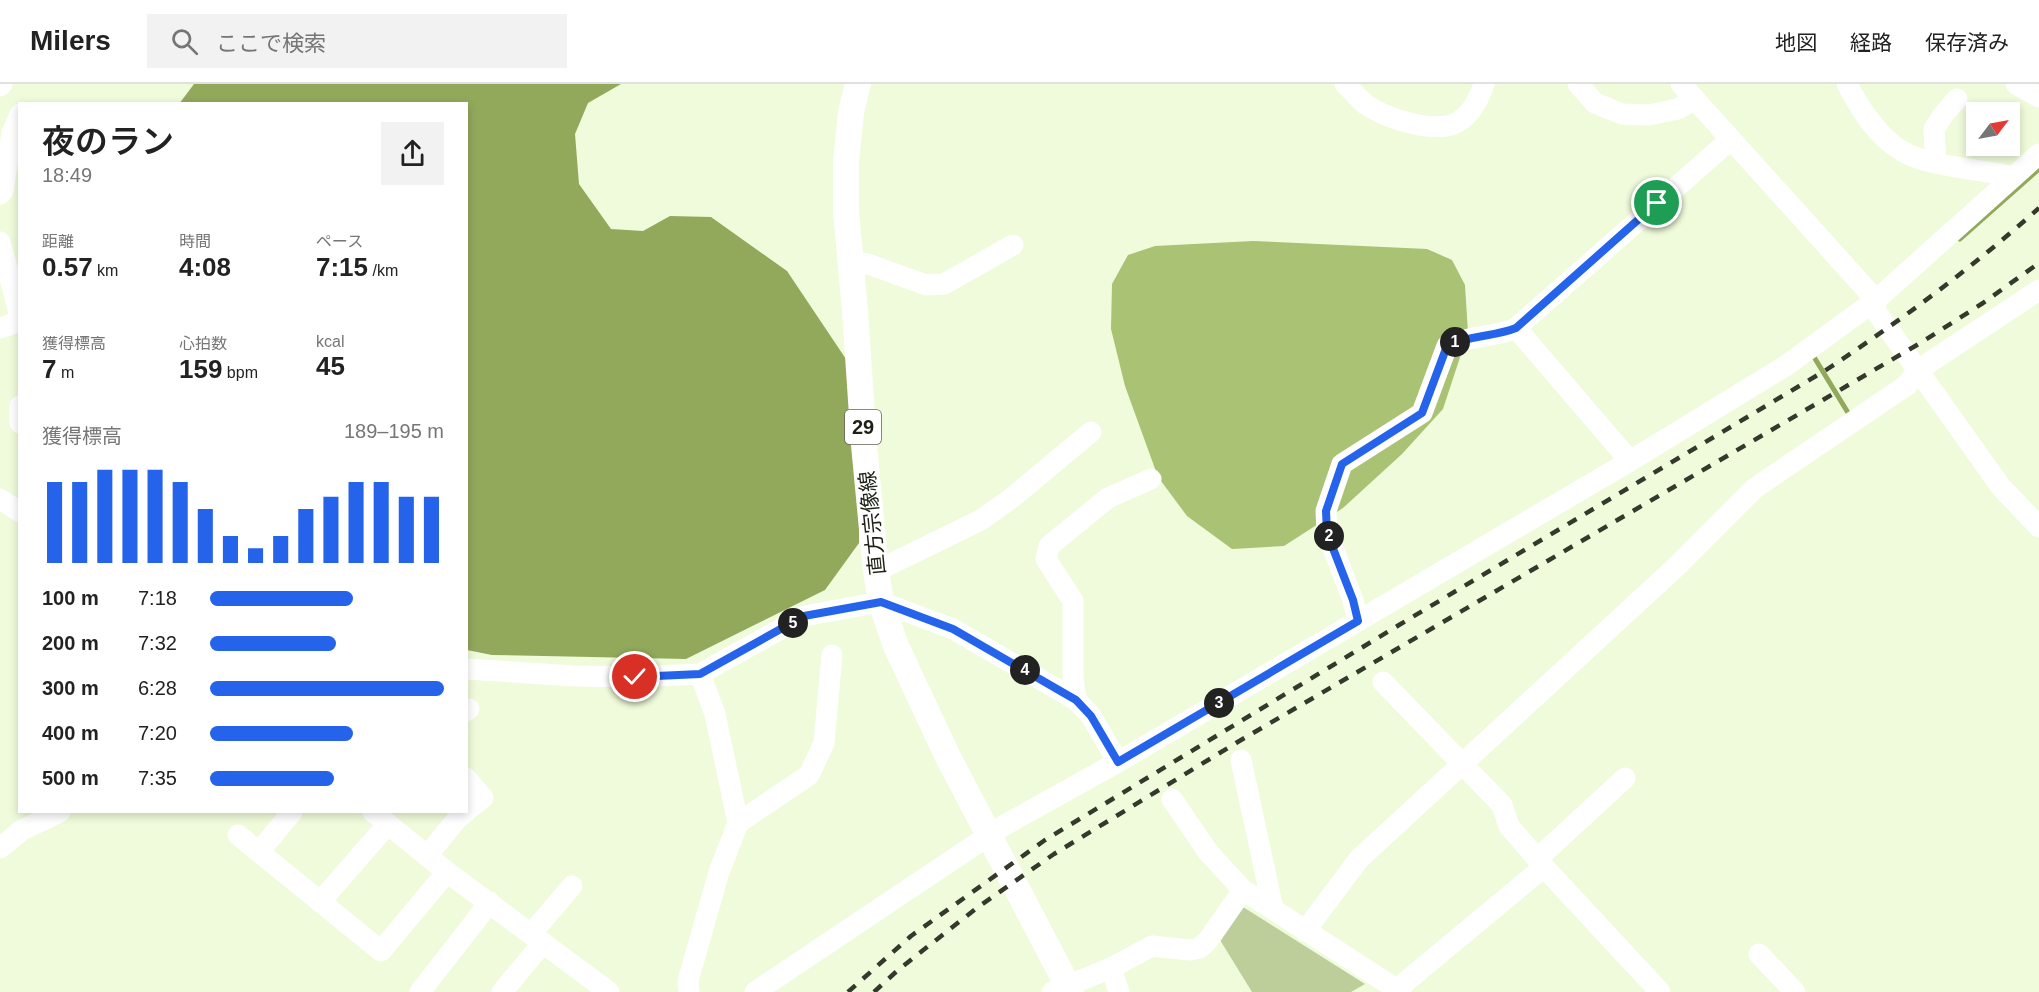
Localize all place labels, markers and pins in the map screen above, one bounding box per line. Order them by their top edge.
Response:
pin [1631,177,1682,228]
pin: 1 [1440,327,1470,357]
pin: 2 [1314,521,1344,551]
pin: 5 [778,608,808,638]
pin [609,651,660,702]
pin: 4 [1010,655,1040,685]
pin: 3 [1204,688,1234,718]

